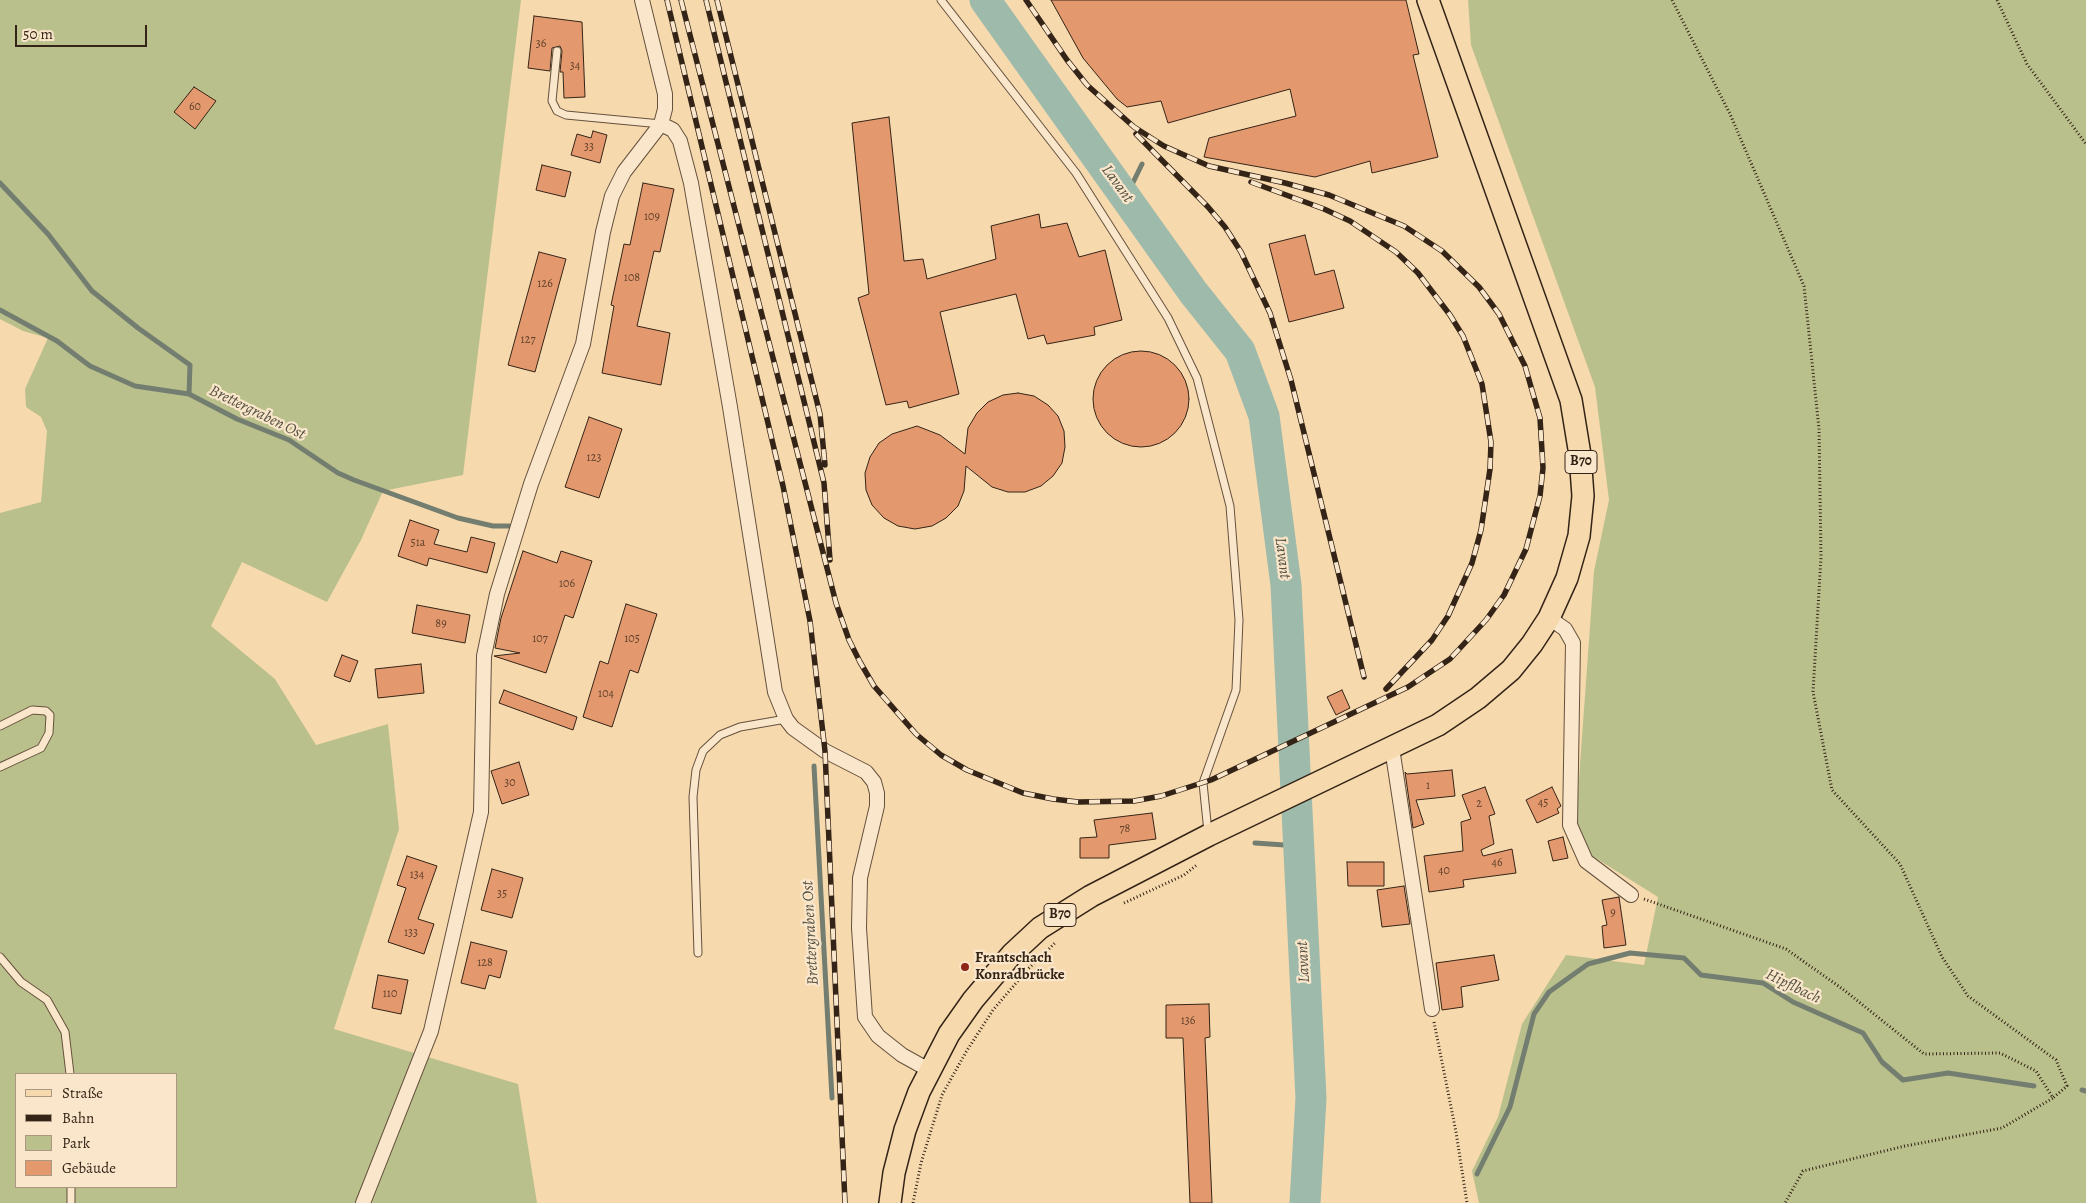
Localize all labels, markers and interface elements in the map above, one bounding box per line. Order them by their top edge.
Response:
scale bar [18,15,150,47]
text: 50 m [23,24,53,44]
house number: 36 [536,37,546,51]
house number: 34 [570,59,580,73]
house number: 60 [189,100,201,114]
house number: 33 [584,140,594,154]
water label: Lavant [1097,162,1137,206]
house number: 109 [644,210,660,224]
house number: 108 [624,271,640,285]
house number: 126 [537,277,553,291]
house number: 127 [521,333,535,347]
water label: Brettergraben Ost [206,381,308,445]
house number: 123 [587,451,601,465]
road number: B70 [1565,451,1597,474]
house number: 51a [411,536,425,550]
water label: Lavant [1270,536,1294,580]
house number: 106 [559,577,575,591]
house number: 89 [435,617,447,631]
house number: 107 [532,632,548,646]
house number: 105 [624,632,640,646]
house number: 104 [598,687,614,701]
house number: 30 [504,776,516,790]
house number: 1 [1426,779,1430,793]
house number: 45 [1538,796,1548,810]
house number: 2 [1476,797,1482,811]
house number: 78 [1120,822,1130,836]
house number: 46 [1492,856,1502,870]
house number: 40 [1438,864,1450,878]
house number: 134 [410,868,424,882]
water label: Brettergraben Ost [799,880,823,986]
house number: 35 [497,887,507,901]
road number: B70 [1044,904,1076,926]
house number: 9 [1610,906,1616,920]
house number: 133 [404,926,418,940]
water label: Lavant [1293,941,1315,983]
place label: Frantschach Konradbrücke [975,949,1065,984]
house number: 128 [477,956,493,970]
marker: Frantschach Konradbrücke [959,961,971,973]
water label: Hipflbach [1762,965,1824,1009]
house number: 110 [383,987,397,1001]
house number: 136 [1181,1014,1195,1028]
legend [15,1073,178,1188]
text: Straße [62,1083,103,1103]
text: Bahn [62,1108,94,1128]
text: Park [62,1133,90,1153]
text: Gebäude [62,1158,116,1178]

